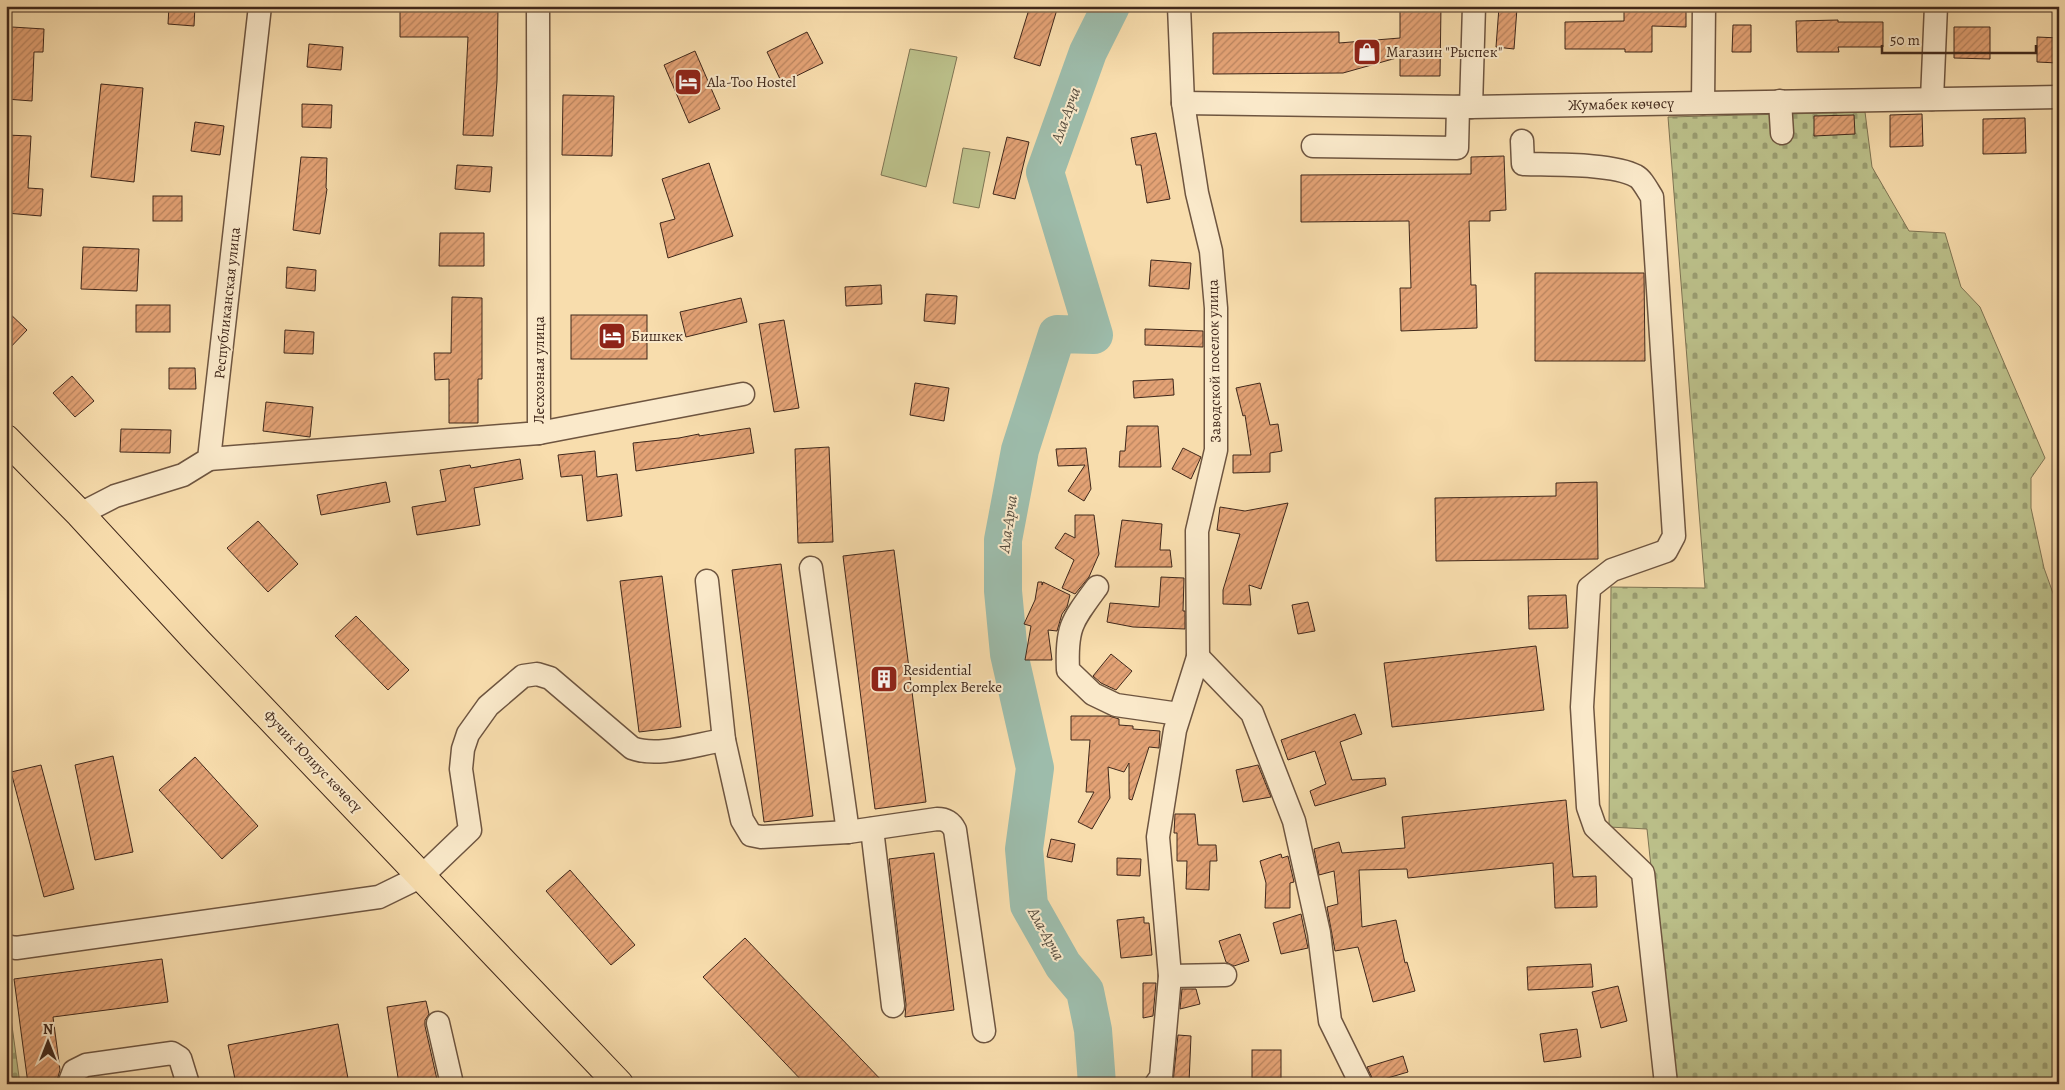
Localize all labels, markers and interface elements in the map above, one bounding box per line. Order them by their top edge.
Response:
scale bar [1882,22,2036,54]
text: 50 m [1890,30,1920,50]
shop icon: Магазин "Рыспек" [1352,37,1382,67]
place label: Магазин "Рыспек" [1386,42,1503,62]
hotel icon: Ala-Too Hostel [673,67,703,97]
place label: Ala-Too Hostel [706,72,796,92]
water label: Ала-Арча [1045,84,1086,147]
street label: Жумабек көчөсү [1568,93,1674,115]
street label: Республиканская улица [209,226,245,380]
street label: Заводской поселок улица [1203,279,1225,443]
street label: Лесхозная улица [529,316,549,424]
hotel icon: Бишкек [597,321,627,351]
place label: Бишкек [631,326,683,346]
water label: Ала-Арча [993,494,1023,555]
place label: Residential Complex Bereke [903,660,1002,697]
building icon: Residential Complex Bereke [869,664,899,694]
street label: Фучик Юлиус көчөсү [259,706,367,816]
water label: Ала-Арча [1022,903,1070,965]
north arrow [22,1018,72,1068]
text: N [43,1020,53,1039]

